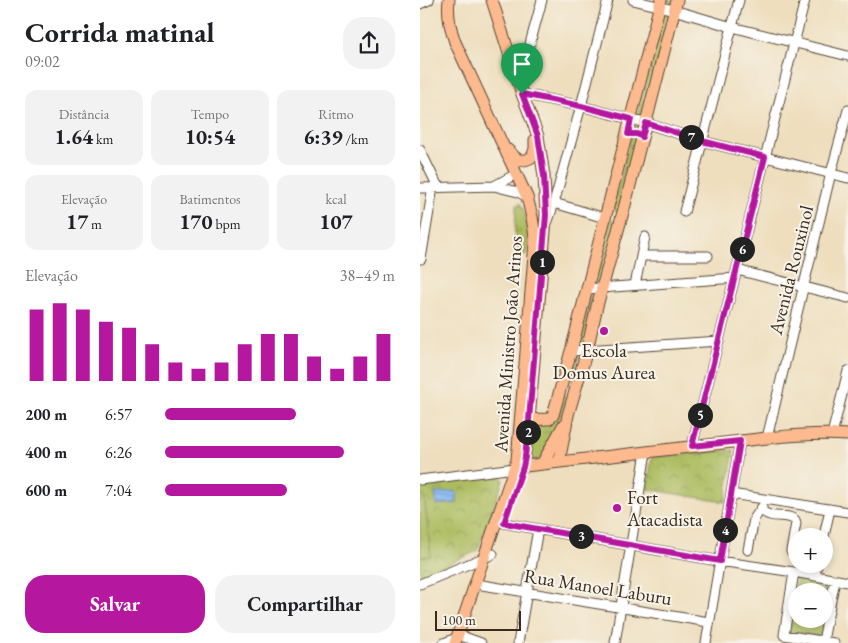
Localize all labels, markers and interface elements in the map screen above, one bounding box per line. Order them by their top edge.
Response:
text: Corrida matinal [25,14,214,50]
button: share [343,17,395,69]
pin [501,43,543,94]
icon: arrive [508,50,536,78]
text: 09:02 [25,51,60,72]
text: Distância [59,105,109,123]
text: Tempo [191,105,229,123]
text: Ritmo [318,105,354,123]
text: 1.64 [55,123,93,150]
text: 10:54 [185,123,235,150]
text: 6:39 [303,123,343,150]
pin: 7 [678,124,704,150]
text: 7 [688,128,695,146]
text: km [93,130,113,148]
text: /km [343,130,369,148]
text: Elevação [61,190,107,208]
text: Batimentos [179,190,241,208]
text: kcal [326,190,347,208]
street label: Avenida Rouxinol [763,202,819,338]
text: 17 [66,208,88,235]
text: 170 [179,208,213,235]
text: 107 [319,208,353,235]
text: m [88,215,102,233]
text: bpm [213,215,241,233]
street label: Avenida Ministro João Arinos [488,235,528,454]
pin: 6 [730,236,754,262]
text: 6 [739,240,746,258]
pin: 1 [530,250,554,274]
text: 1 [539,253,546,271]
text: Elevação [25,265,78,286]
text: 38–49 m [340,265,395,286]
marker: Escola Domus Aurea [598,325,610,337]
place label: Escola Domus Aurea [553,338,656,385]
pin: 5 [688,402,712,428]
text: 200 m [25,404,67,425]
text: 6:57 [105,404,132,425]
text: 5 [697,406,704,424]
pin: 2 [516,420,540,444]
text: 2 [525,423,532,441]
text: 400 m [25,442,67,463]
text: 6:26 [105,442,132,463]
text: 600 m [25,480,67,501]
text: 7:04 [105,480,132,501]
place label: Fort Atacadista [626,485,703,532]
marker: Fort Atacadista [611,502,623,514]
pin: 4 [712,518,738,542]
text: 4 [722,521,729,539]
pin: 3 [568,524,594,548]
text: 3 [578,527,585,545]
map controls [788,528,833,628]
button: + [788,528,833,573]
street label: Rua Manoel Laburu [522,563,674,611]
button: Salvar [25,575,205,633]
button: Compartilhar [215,575,395,633]
button: − [788,583,833,628]
scale bar [435,608,521,631]
text: 100 m [442,611,476,629]

